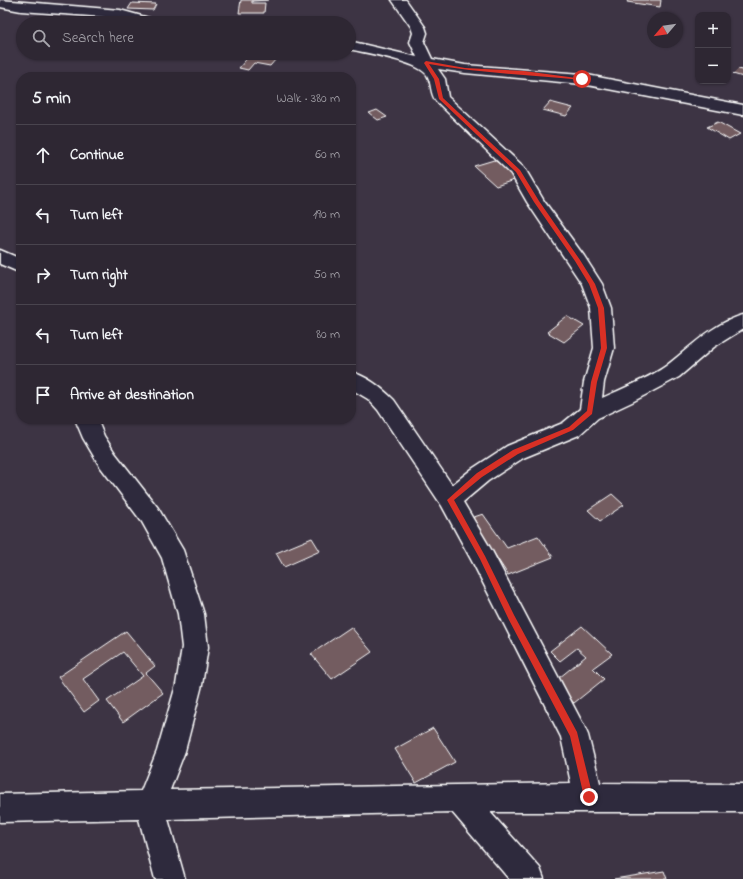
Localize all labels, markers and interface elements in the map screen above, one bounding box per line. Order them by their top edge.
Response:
north arrow [647,12,683,48]
map controls [695,12,731,84]
button: + [695,12,731,48]
search box [16,16,356,60]
icon: search [30,27,52,49]
text: Search here [62,27,134,49]
button: − [695,48,731,84]
route start [573,70,591,88]
text: 5 min [32,86,71,111]
text: Walk · 380 m [277,89,340,108]
icon: ahead [32,144,54,166]
text: Continue [70,144,124,166]
text: 60 m [315,145,340,164]
icon: left [32,204,54,226]
text: Turn left [70,204,123,226]
text: 190 m [313,205,340,224]
icon: right [32,264,54,286]
text: Turn right [70,264,128,286]
text: 50 m [314,265,340,284]
icon: left [32,324,54,346]
text: Turn left [70,324,123,346]
text: 80 m [316,325,340,344]
icon: arrive [32,384,54,406]
text: Arrive at destination [70,384,194,406]
route end [580,788,598,806]

